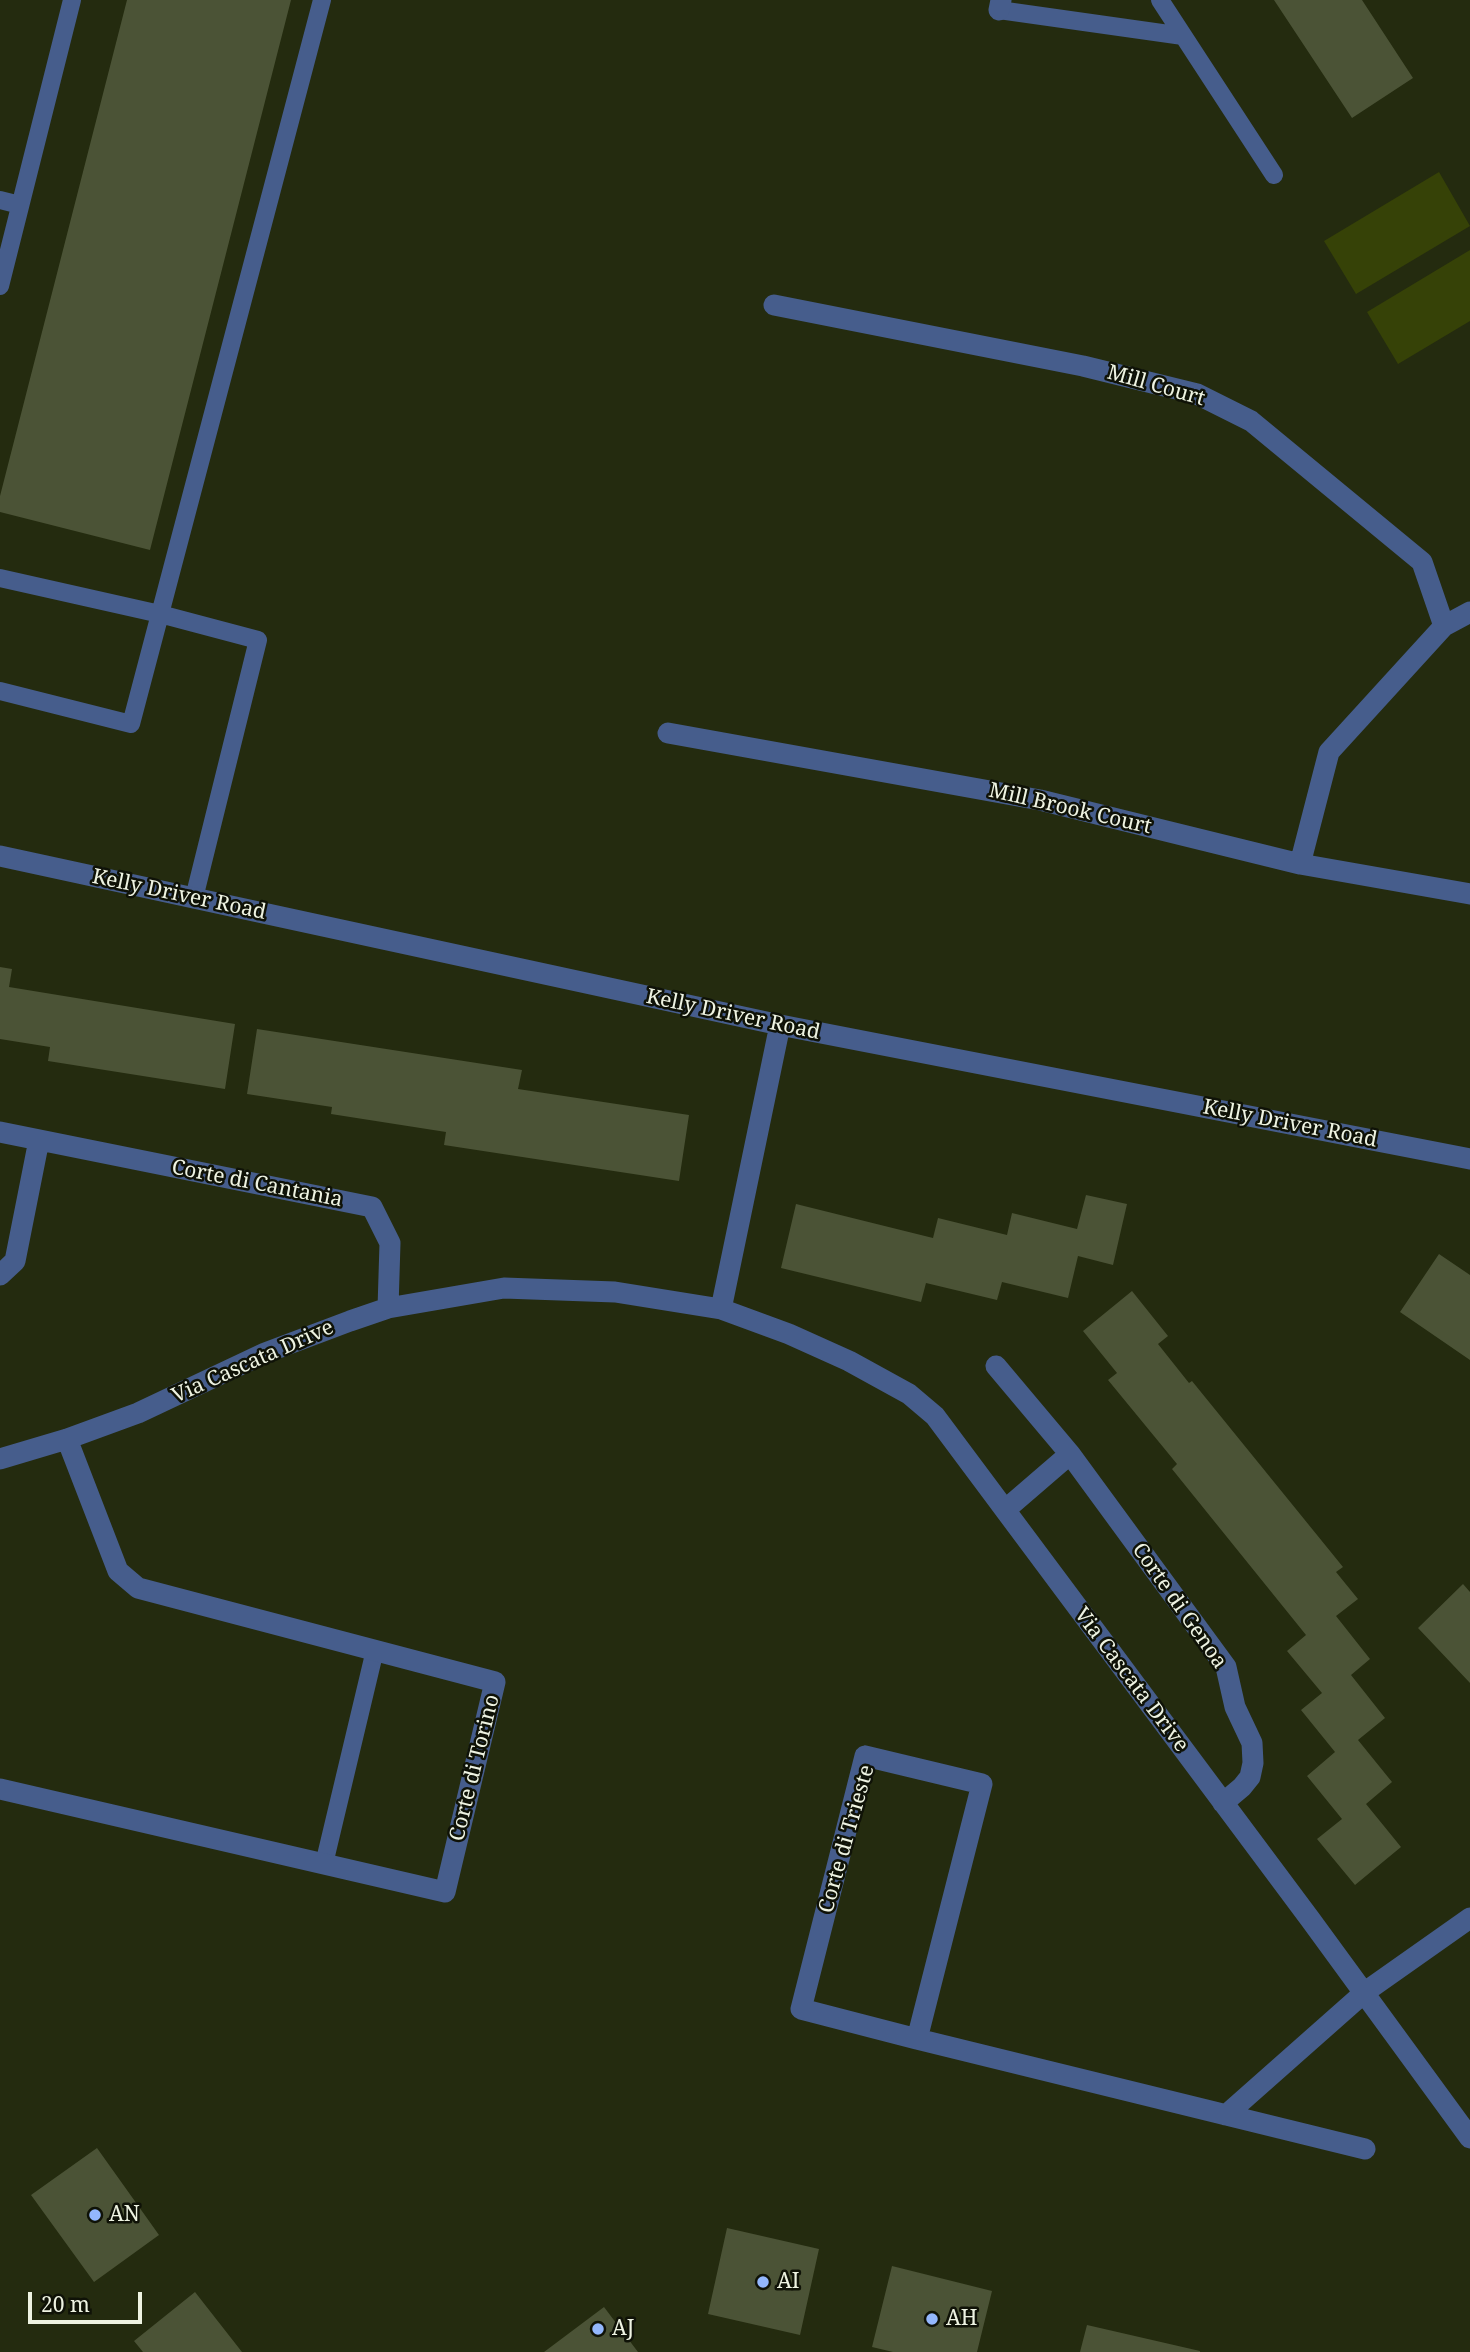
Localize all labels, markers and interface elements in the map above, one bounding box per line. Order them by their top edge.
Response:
street label: Mill Court [1104,360,1208,412]
street label: Mill Brook Court [986,778,1154,840]
street label: Kelly Driver Road [90,864,268,926]
street label: Kelly Driver Road [644,984,822,1046]
street label: Kelly Driver Road [1201,1095,1379,1153]
street label: Corte di Cantania [169,1155,345,1213]
street label: Via Cascata Drive [168,1315,338,1409]
street label: Corte di Genoa [1126,1538,1232,1674]
street label: Via Cascata Drive [1068,1603,1194,1757]
street label: Corte di Torino [445,1692,505,1844]
street label: Corte di Trieste [814,1762,880,1916]
place label: AN [109,2202,140,2228]
marker: AN [87,2207,103,2223]
place label: AI [777,2269,800,2295]
marker: AI [755,2274,771,2290]
scale bar [32,2278,145,2322]
text: 20 m [41,2290,90,2318]
place label: AH [946,2306,977,2332]
marker: AH [924,2311,940,2327]
place label: AJ [612,2316,634,2342]
marker: AJ [590,2321,606,2337]

